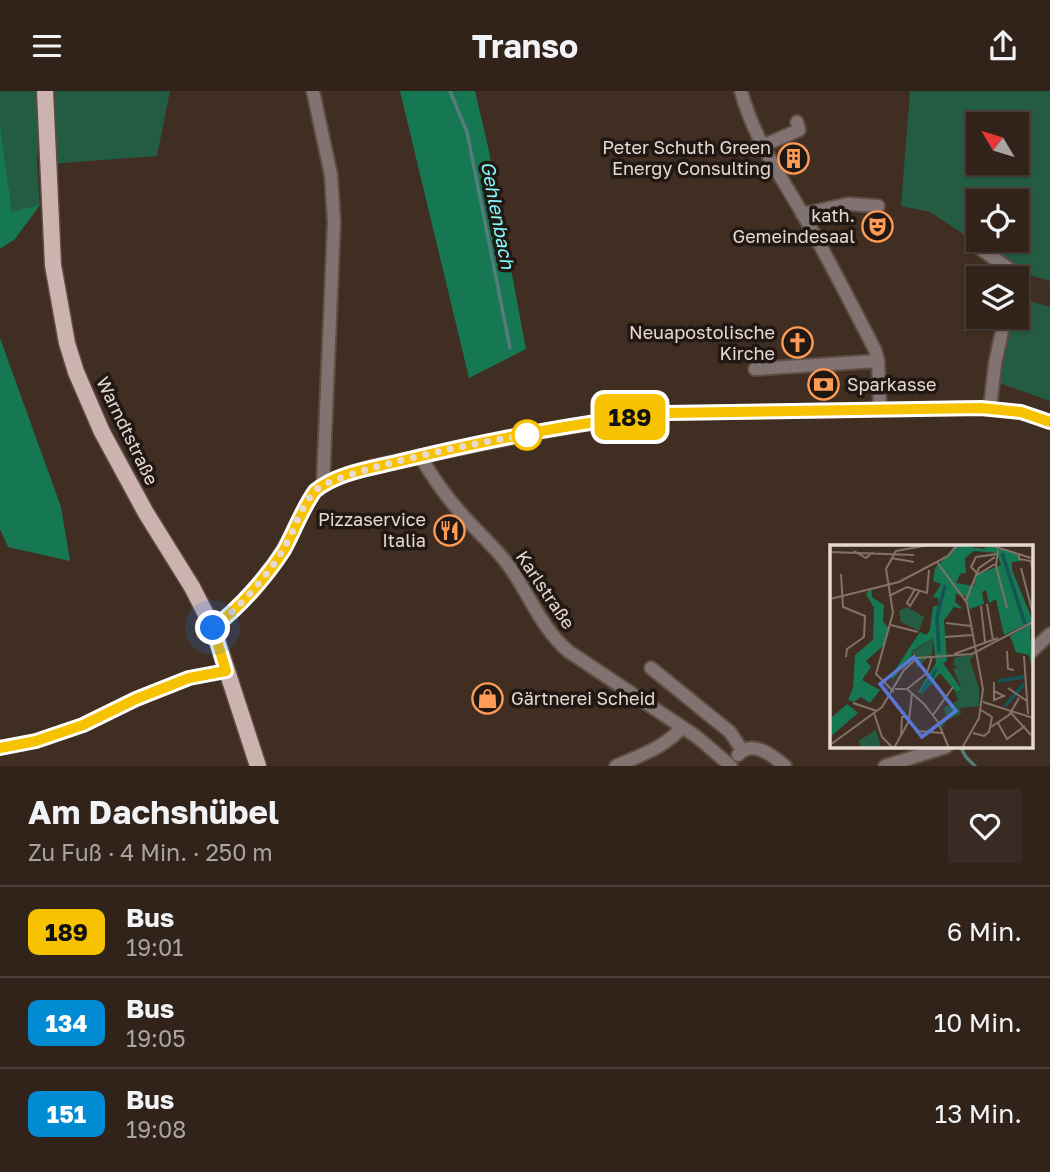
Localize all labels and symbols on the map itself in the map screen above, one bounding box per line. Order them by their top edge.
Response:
north arrow [966,112,1029,175]
place label: Peter Schuth Green Energy Consulting [602,136,771,179]
building icon: Peter Schuth Green Energy Consulting [777,141,811,175]
water label: Gehlenbach [477,159,520,272]
place label: kath. Gemeindesaal [732,204,855,247]
theatre icon: kath. Gemeindesaal [861,209,895,243]
place label: Neuapostolische Kirche [629,321,775,364]
church icon: Neuapostolische Kirche [781,326,815,360]
bank icon: Sparkasse [807,368,841,402]
street label: Warndtstraße [92,373,164,488]
place label: Sparkasse [847,373,936,395]
line badge: 189 [590,394,670,440]
unlabelled marker [512,420,542,450]
place label: Pizzaservice Italia [318,508,426,551]
restaurant icon: Pizzaservice Italia [432,513,466,547]
inset map [830,545,1032,748]
street label: Karlstraße [512,546,580,633]
your location [195,610,230,645]
shop icon: Gärtnerei Scheid [471,682,505,716]
place label: Gärtnerei Scheid [511,687,655,709]

